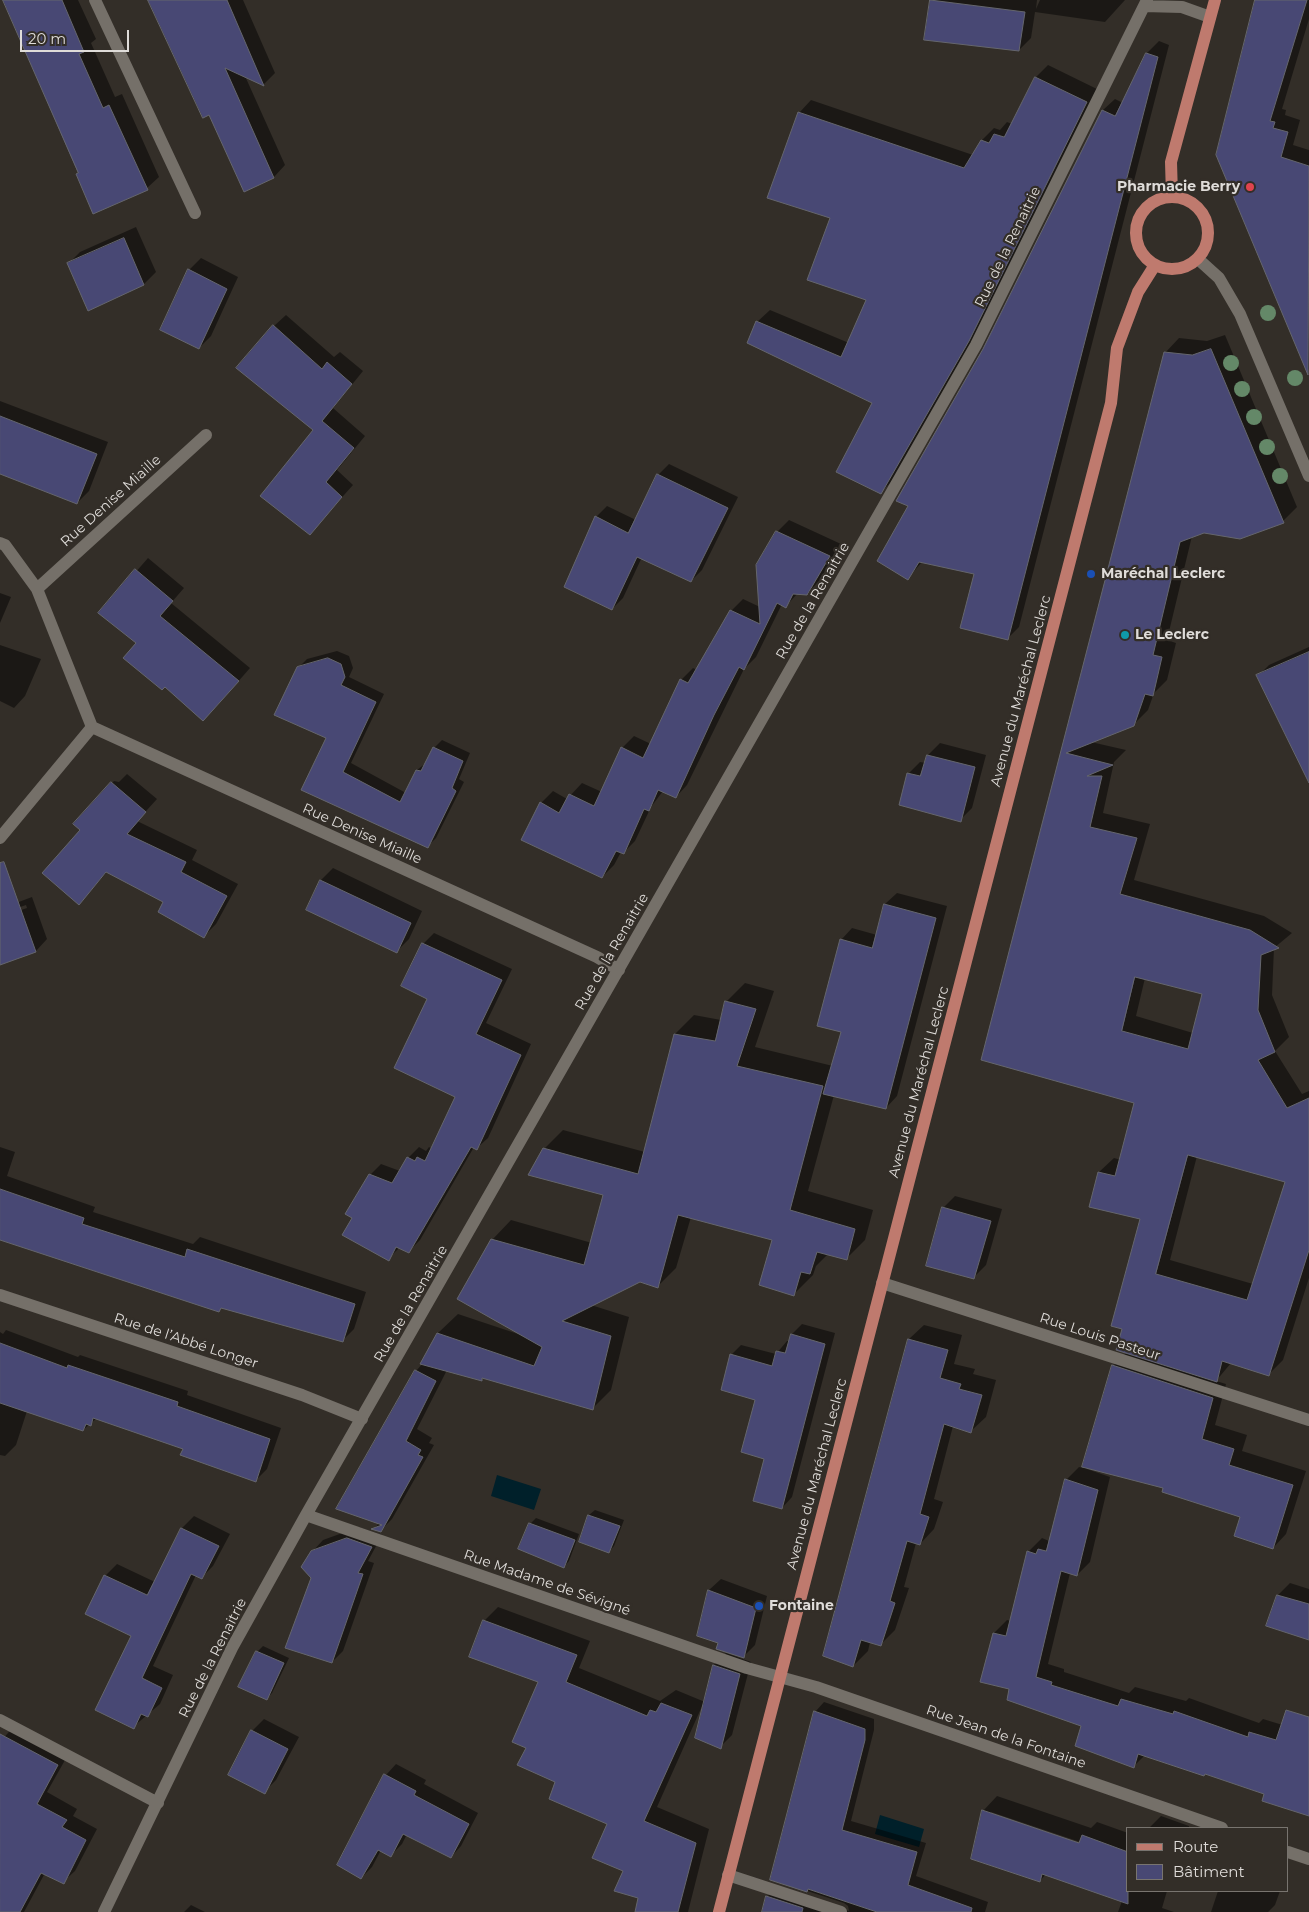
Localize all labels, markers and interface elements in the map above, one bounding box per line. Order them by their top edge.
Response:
scale bar [22,20,131,52]
text: 20 m [28,29,66,48]
place label: Pharmacie Berry [1117,179,1240,195]
marker: Pharmacie Berry [1244,181,1256,193]
street label: Rue de la Renaitrie [971,184,1045,310]
street label: Rue Denise Miaille [57,452,165,550]
street label: Rue de la Renaitrie [773,540,853,662]
place label: Maréchal Leclerc [1101,566,1225,582]
marker: Maréchal Leclerc [1085,568,1097,580]
street label: Avenue du Maréchal Leclerc [987,593,1055,789]
place label: Le Leclerc [1135,627,1209,643]
marker: Le Leclerc [1119,629,1131,641]
street label: Rue Denise Miaille [300,800,424,868]
street label: Rue de la Renaitrie [572,891,652,1013]
street label: Avenue du Maréchal Leclerc [885,984,953,1180]
street label: Rue de la Renaitrie [371,1243,451,1365]
street label: Rue de l’Abbé Longer [112,1310,260,1372]
street label: Rue Louis Pasteur [1037,1310,1163,1364]
street label: Avenue du Maréchal Leclerc [783,1376,851,1572]
street label: Rue Madame de Sévigné [461,1547,633,1619]
street label: Rue de la Renaitrie [175,1595,251,1721]
place label: Fontaine [769,1598,834,1614]
marker: Fontaine [753,1600,765,1612]
street label: Rue Jean de la Fontaine [924,1702,1088,1772]
legend [1126,1827,1289,1892]
text: Route [1173,1837,1218,1856]
text: Bâtiment [1173,1862,1245,1881]

